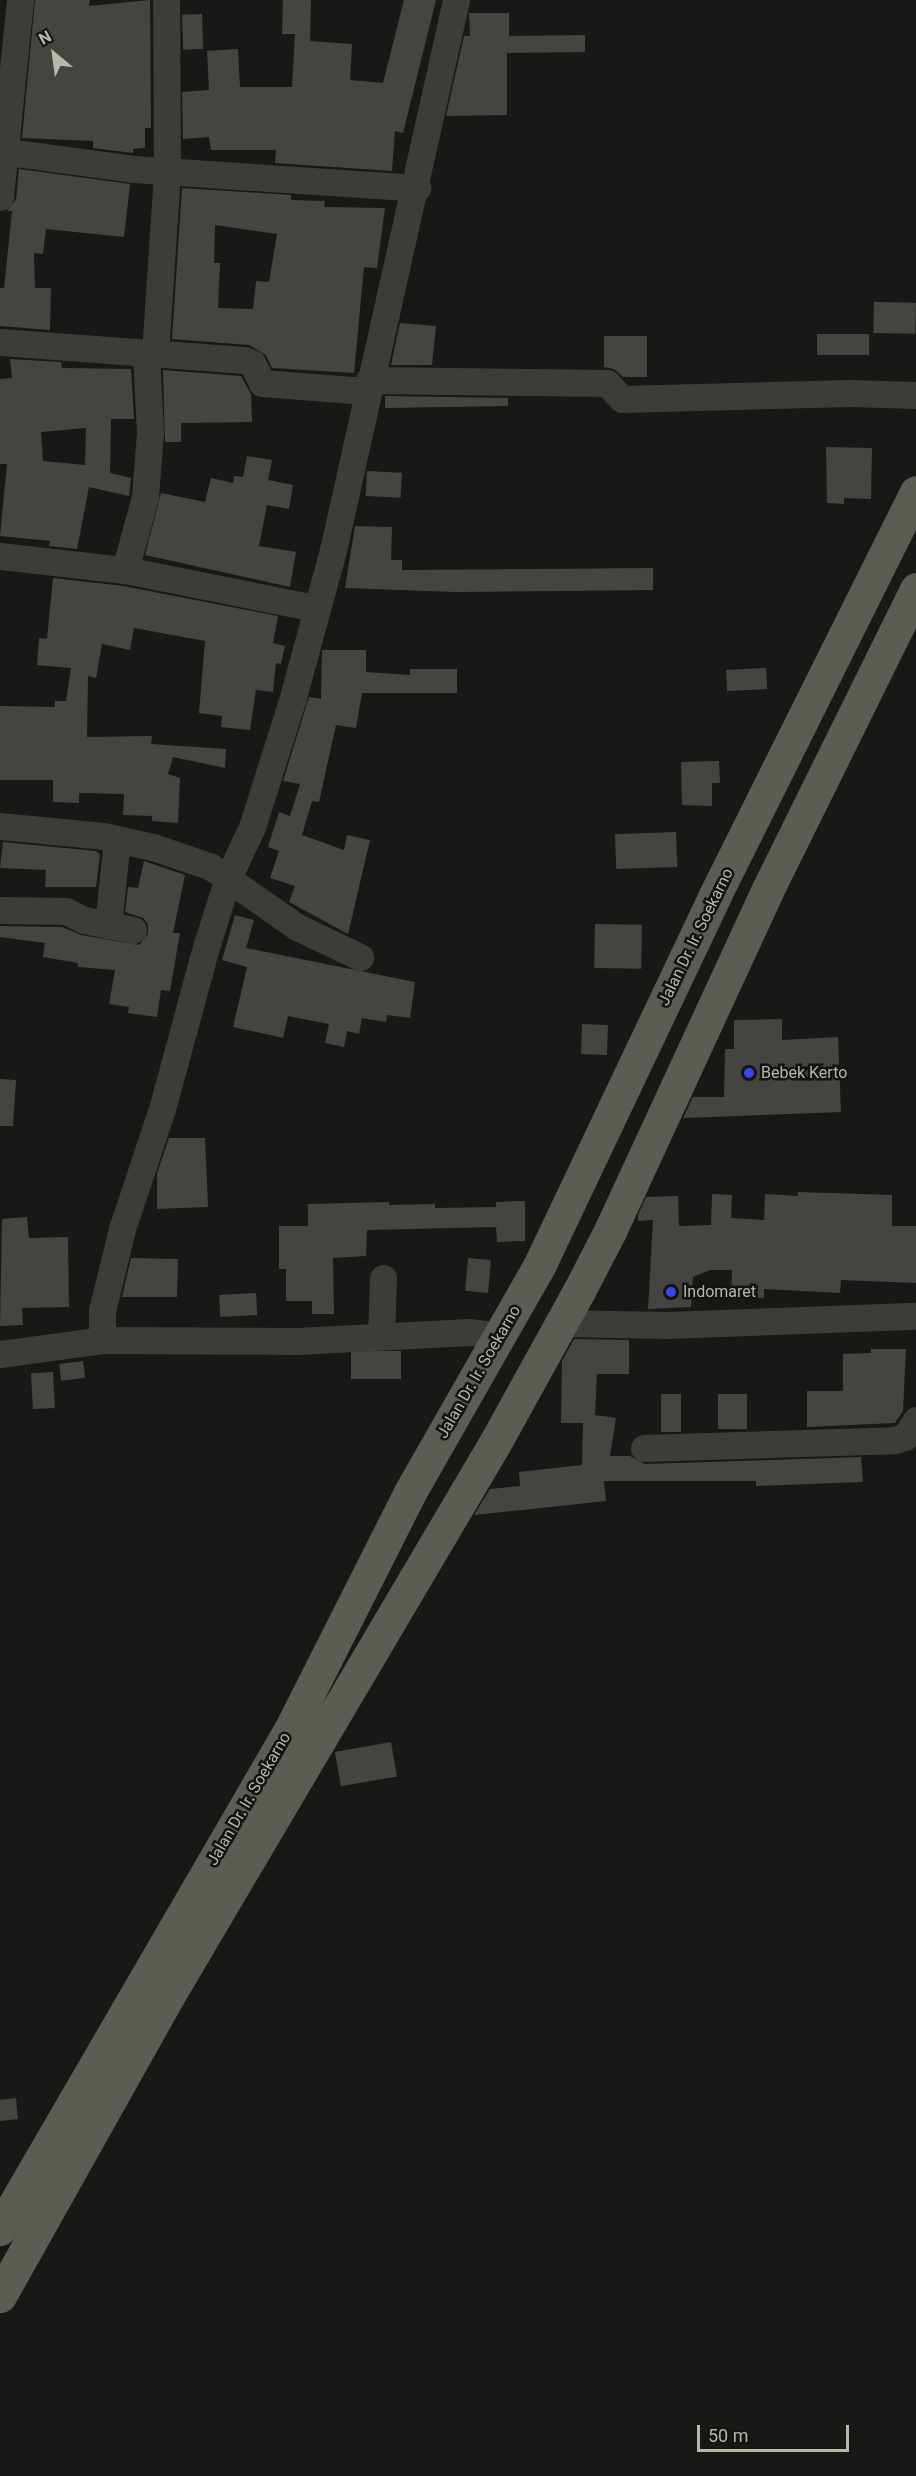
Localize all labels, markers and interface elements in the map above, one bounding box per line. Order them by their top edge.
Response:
north arrow [24,24,84,84]
text: N [35,27,55,49]
street label: Jalan Dr. Ir. Soekarno [654,865,738,1009]
place label: Bebek Kerto [761,1063,847,1083]
marker: Bebek Kerto [742,1066,756,1080]
place label: Indomaret [683,1282,756,1302]
marker: Indomaret [664,1285,678,1299]
street label: Jalan Dr. Ir. Soekarno [433,1302,525,1442]
street label: Jalan Dr. Ir. Soekarno [203,1729,295,1869]
scale bar [700,2413,852,2451]
text: 50 m [708,2425,748,2446]

